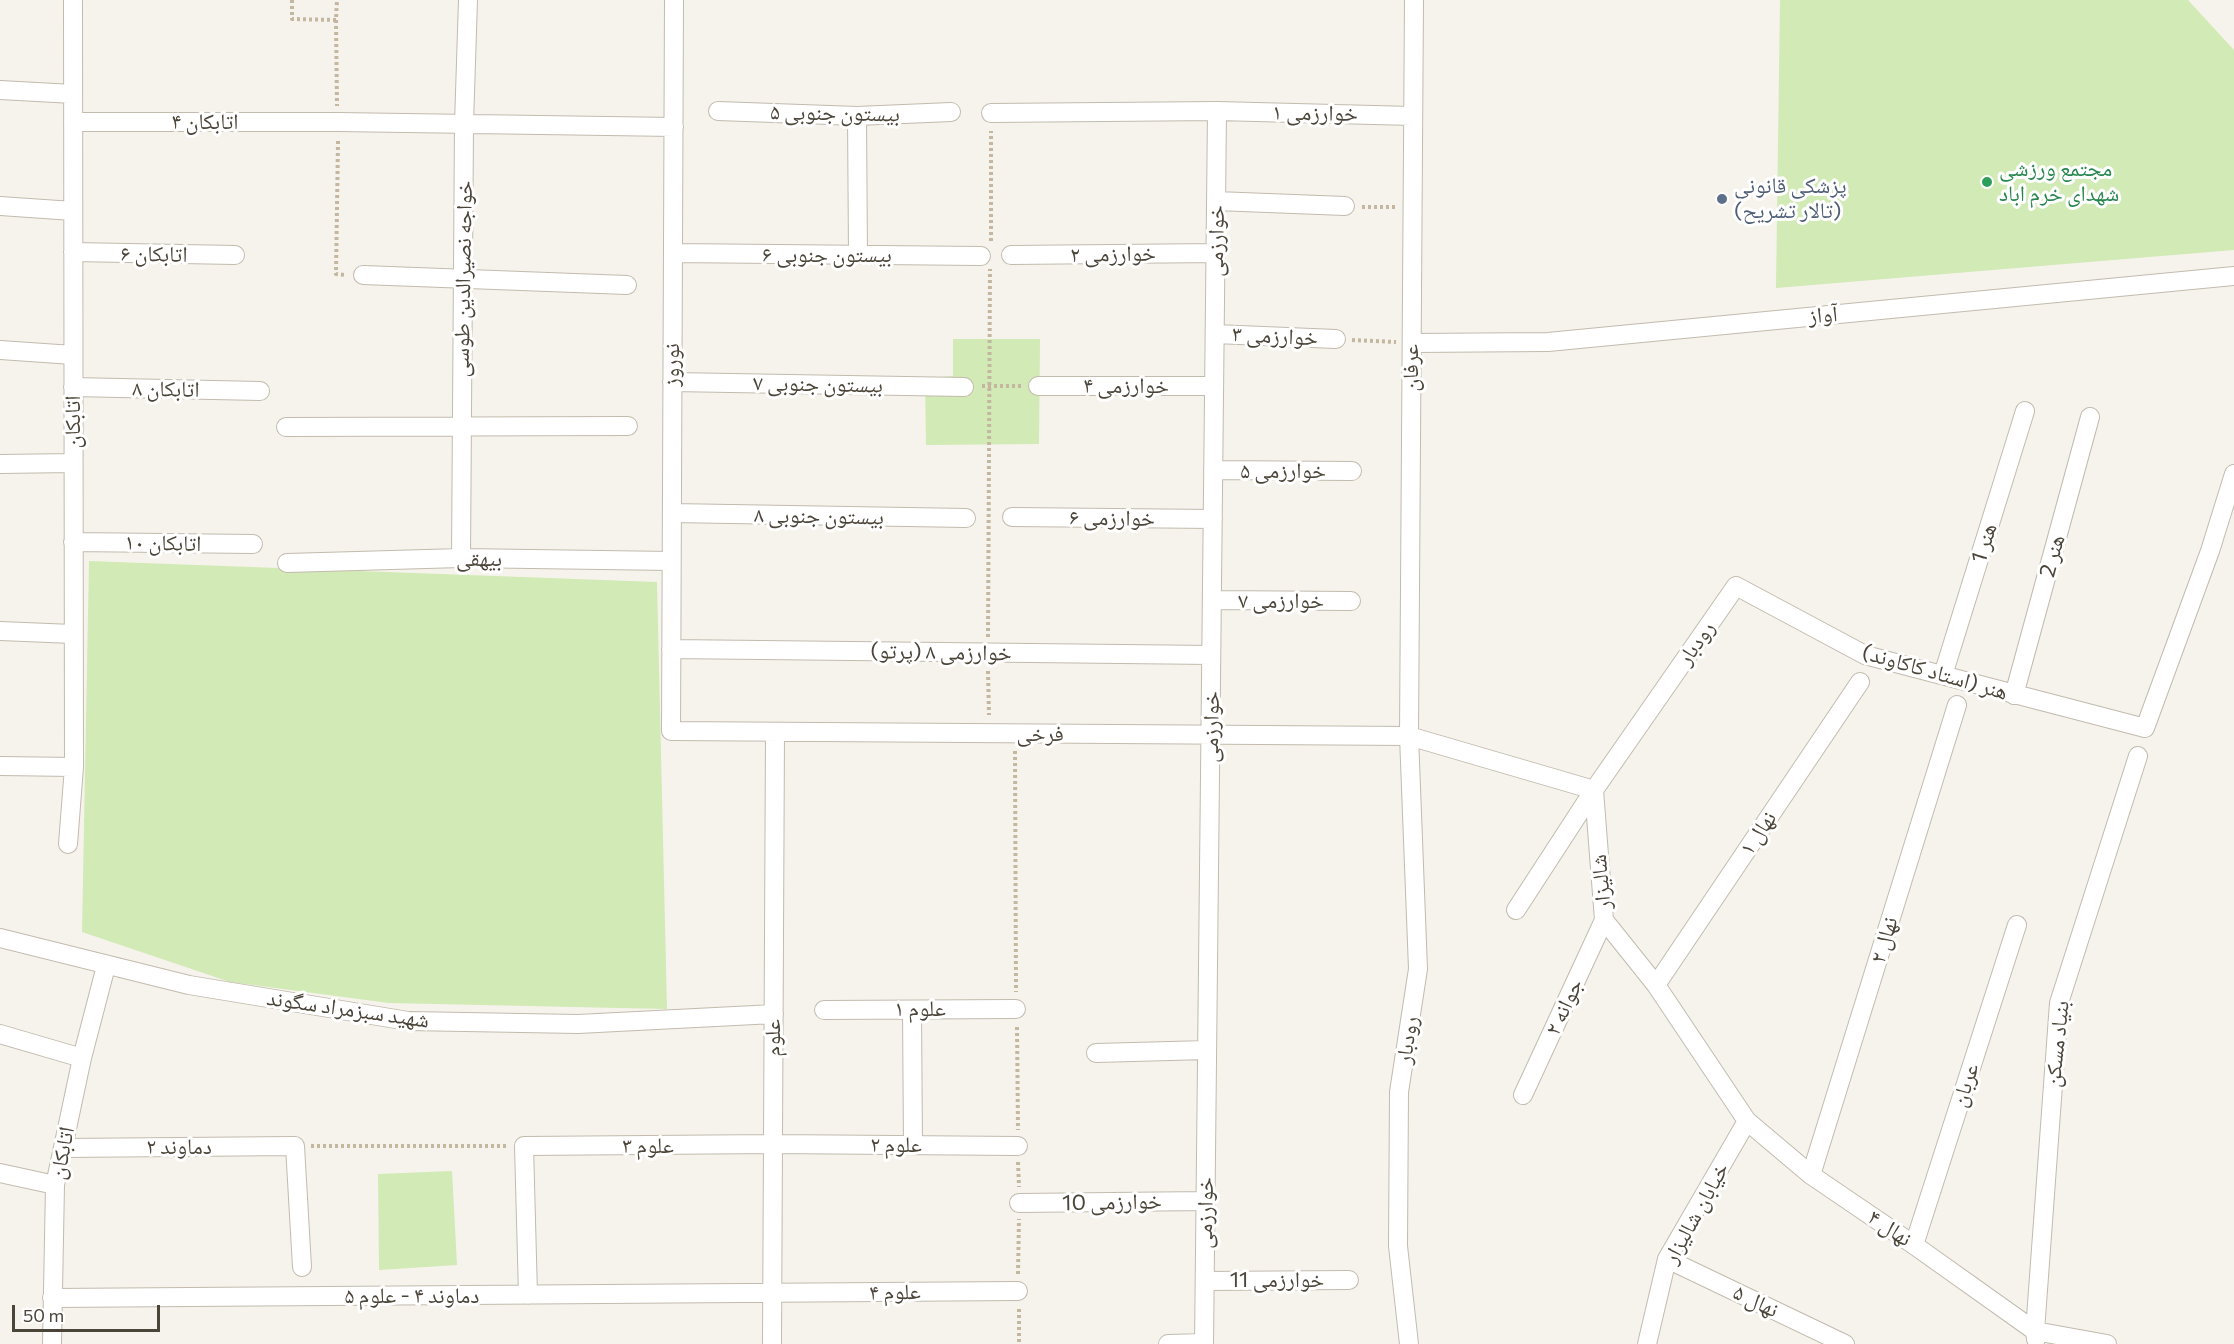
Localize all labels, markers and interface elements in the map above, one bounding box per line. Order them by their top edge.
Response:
street label: بیستون جنوبی ۵ [770,99,900,127]
street label: خوارزمی ۱ [1272,99,1358,127]
street label: اتابکان ۴ [171,109,239,135]
place label: مجتمع ورزشی شهدای خرم اباد [1999,156,2119,208]
place label: پزشکی قانونی (تالار تشریح) [1734,173,1847,224]
marker: مجتمع ورزشی شهدای خرم اباد [1980,175,1994,189]
street label: خواجه نصیرالدین طوسی [448,180,478,378]
marker: پزشکی قانونی (تالار تشریح) [1715,192,1729,206]
street label: خوارزمی [1202,205,1230,277]
street label: اتابکان ۶ [120,240,188,268]
street label: خوارزمی ۲ [1070,240,1156,268]
street label: بیستون جنوبی ۶ [762,242,892,268]
street label: آواز [1807,301,1839,329]
street label: خوارزمی ۳ [1231,321,1319,351]
street label: نوروز [659,343,685,387]
street label: عرفان [1398,344,1424,392]
street label: بیستون جنوبی ۷ [753,370,883,398]
street label: خوارزمی ۴ [1083,373,1169,399]
street label: اتابکان ۸ [132,375,200,403]
street label: اتابکان [60,396,86,448]
street label: خوارزمی ۵ [1240,458,1326,484]
street label: بیستون جنوبی ۸ [754,502,884,530]
street label: خوارزمی ۶ [1069,504,1155,532]
street label: هنر 1 [1966,520,2002,566]
street label: اتابکان ۱۰ [124,529,202,557]
street label: هنر 2 [2034,532,2070,580]
street label: بیهقی [456,546,502,572]
street label: خوارزمی ۷ [1238,588,1324,614]
street label: رودبار [1671,616,1721,670]
street label: خوارزمی ۸ (پرتو) [870,638,1012,666]
street label: هنر (استاد کاکاوند) [1859,639,2011,705]
street label: خوارزمی [1197,691,1225,763]
street label: فرخی [1016,721,1064,747]
street label: نهال ۱ [1734,806,1782,860]
street label: شالیزار [1585,853,1617,911]
street label: نهال ۲ [1864,914,1904,966]
street label: جوانه ۲ [1539,974,1589,1040]
street label: شهید سبزمراد سگوند [265,985,431,1033]
street label: علوم ۱ [894,996,946,1022]
street label: بنیاد مسکن [2039,999,2075,1089]
street label: رودبار [1390,1014,1424,1066]
street label: علوم [760,1019,786,1057]
street label: عربان [1946,1060,1984,1110]
street label: اتابکان [44,1124,80,1182]
street label: علوم ۲ [870,1132,922,1158]
street label: علوم ۳ [622,1133,674,1159]
street label: دماوند ۲ [146,1134,212,1160]
street label: خیابان شالیزار [1657,1158,1735,1268]
street label: خوارزمی [1191,1177,1219,1249]
street label: خوارزمی 10 [1062,1188,1162,1216]
street label: نهال ۴ [1863,1204,1917,1252]
street label: خوارزمی 11 [1230,1267,1324,1293]
street label: علوم ۴ [869,1278,921,1306]
street label: نهال ۵ [1729,1279,1783,1323]
street label: دماوند ۴ - علوم ۵ [345,1283,479,1309]
scale bar [15,1293,164,1331]
text: 50 m [23,1304,64,1326]

